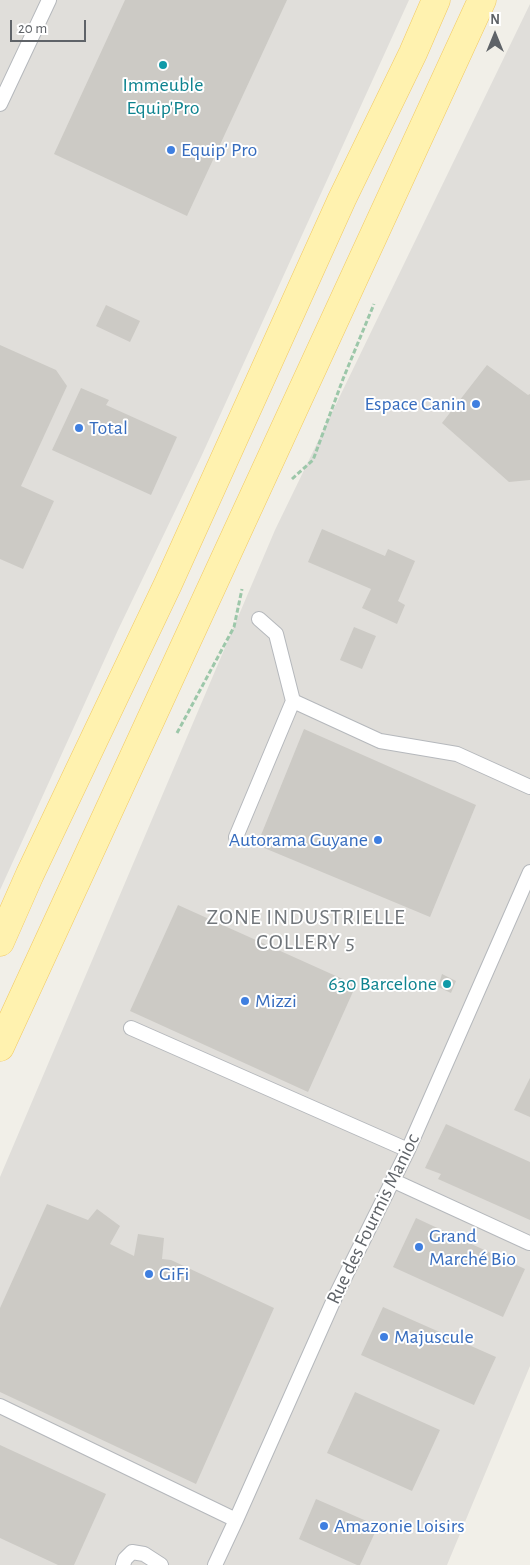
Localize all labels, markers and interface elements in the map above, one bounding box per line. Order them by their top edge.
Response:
scale bar [12,10,89,42]
north arrow [470,10,520,60]
text: N [490,13,500,27]
text: 20 m [18,21,47,36]
marker: Immeuble Equip'Pro [157,59,169,71]
place label: Immeuble Equip'Pro [123,73,203,120]
place label: Equip' Pro [181,138,257,162]
marker: Equip' Pro [165,144,177,156]
place label: Espace Canin [364,392,466,416]
marker: Espace Canin [470,398,482,410]
place label: Total [89,416,128,440]
marker: Total [73,422,85,434]
place label: Autorama Guyane [229,828,368,852]
marker: Autorama Guyane [372,834,384,846]
district label: ZONE INDUSTRIELLE COLLERY 5 [204,904,408,956]
place label: 630 Barcelone [328,972,437,996]
marker: 630 Barcelone [441,978,453,990]
place label: Mizzi [255,989,297,1013]
marker: Mizzi [239,995,251,1007]
street label: Rue des Fourmis Manioc [321,1130,425,1308]
place label: Grand Marché Bio [429,1224,516,1271]
marker: Grand Marché Bio [413,1241,425,1253]
place label: GiFi [159,1262,189,1286]
marker: GiFi [143,1268,155,1280]
place label: Majuscule [394,1325,474,1349]
marker: Majuscule [378,1331,390,1343]
place label: Amazonie Loisirs [334,1514,465,1538]
marker: Amazonie Loisirs [318,1520,330,1532]

